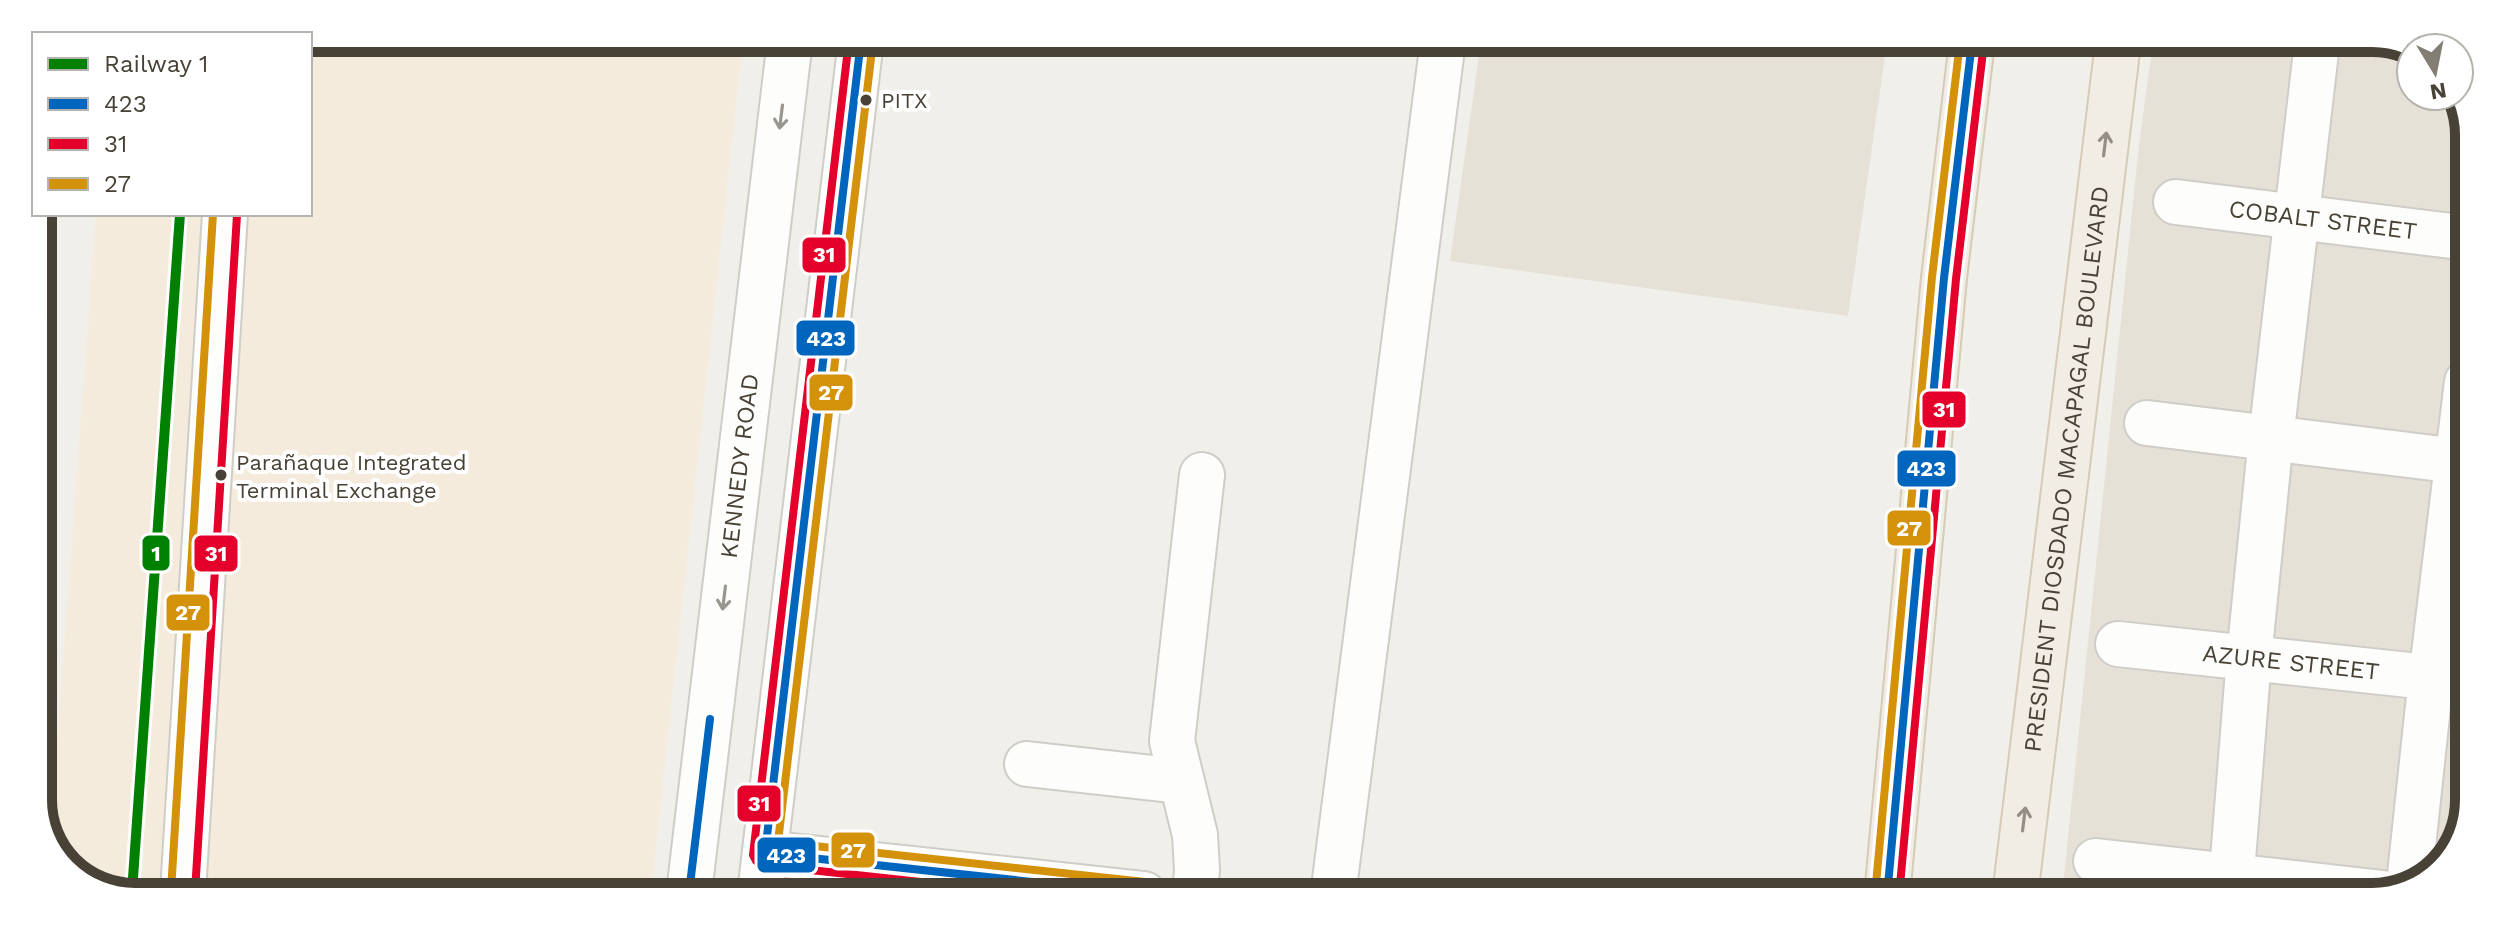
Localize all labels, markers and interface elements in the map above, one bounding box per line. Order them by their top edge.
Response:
legend [32,32,312,216]
north arrow [2395,32,2475,112]
text: Railway 1 [104,50,208,78]
text: N [2428,77,2449,105]
place label: PITX [881,88,927,113]
text: 423 [104,90,147,118]
marker: PITX [858,92,874,108]
one-way arrow [774,103,789,130]
text: 31 [104,130,127,158]
one-way arrow [2098,131,2113,158]
text: 27 [104,170,131,198]
street label: PRESIDENT DIOSDADO MACAPAGAL BOULEVARD [2018,184,2115,754]
street label: COBALT STREET [2227,195,2419,246]
line badge: 31 [801,236,847,274]
text: 31 [813,242,835,267]
line badge: 423 [795,319,856,357]
text: 423 [806,326,846,351]
street label: KENNEDY ROAD [715,372,764,560]
line badge: 27 [808,373,854,412]
text: 27 [818,380,844,405]
line badge: 31 [1921,390,1967,429]
text: 31 [1933,397,1955,422]
line badge: 423 [1896,449,1957,488]
place label: Parañaque Integrated Terminal Exchange [236,450,467,503]
text: 423 [1906,456,1946,481]
marker: Parañaque Integrated Terminal Exchange [213,467,229,483]
line badge: 27 [1886,509,1932,547]
text: 27 [1896,516,1922,541]
line badge: 1 [141,534,171,572]
line badge: 31 [193,534,239,573]
text: 1 [151,541,161,566]
text: 31 [205,541,227,566]
one-way arrow [716,585,731,610]
line badge: 27 [165,593,211,632]
text: 27 [175,600,201,625]
street label: AZURE STREET [2201,639,2381,686]
line badge: 31 [736,784,782,823]
text: 31 [748,791,770,816]
one-way arrow [2017,807,2032,832]
line badge: 27 [830,831,876,869]
line badge: 423 [756,836,817,874]
text: 27 [840,838,866,863]
text: 423 [766,843,806,868]

